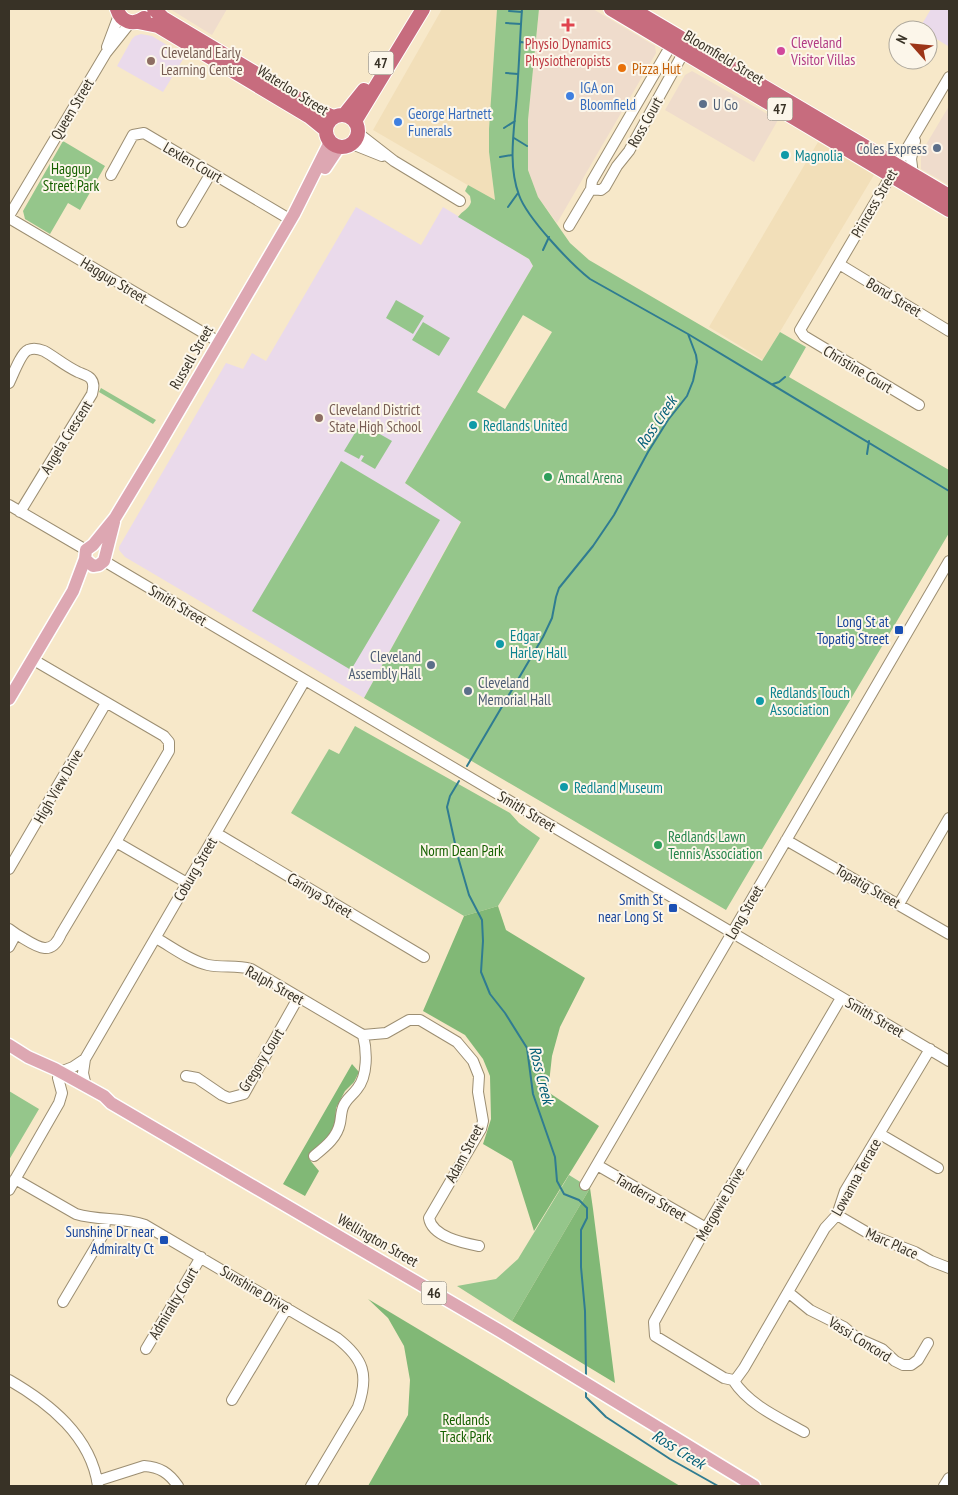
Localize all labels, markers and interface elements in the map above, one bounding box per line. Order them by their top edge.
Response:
marker: Physio Dynamics Physiotheropists [561,18,575,32]
north arrow [888,20,938,70]
street label: Bloomfield Street [680,26,768,88]
text: N [892,32,911,47]
place label: Cleveland Visitor Villas [790,33,855,69]
place label: Physio Dynamics Physiotheropists [525,34,611,70]
place label: Cleveland Early Learning Centre [161,43,243,79]
marker: Cleveland Visitor Villas [775,45,787,57]
road number: 47 [368,52,394,74]
marker: Cleveland Early Learning Centre [145,55,157,67]
place label: Pizza Hut [632,59,681,78]
street label: Waterloo Street [254,61,332,119]
marker: Pizza Hut [616,62,628,74]
street label: Queen Street [46,75,98,143]
place label: IGA on Bloomfield [580,78,636,114]
marker: IGA on Bloomfield [564,90,576,102]
street label: Ross Court [623,94,667,150]
place label: U Go [713,95,738,114]
marker: U Go [697,98,709,110]
road number: 47 [768,98,792,120]
place label: George Hartnett Funerals [408,104,492,140]
marker: George Hartnett Funerals [392,116,404,128]
street label: Lexlen Court [160,137,226,187]
place label: Coles Express [857,139,927,158]
marker: Coles Express [931,142,943,154]
place label: Magnolia [795,146,843,165]
marker: Magnolia [779,149,791,161]
park label: Haggup Street Park [43,159,99,195]
street label: Princess Street [847,165,901,241]
street label: Haggup Street [77,253,151,307]
street label: Bond Street [863,273,925,321]
street label: Russell Street [165,321,217,393]
street label: Christine Court [820,341,896,397]
water label: Ross Creek [631,390,682,452]
street label: Angela Crescent [36,397,96,477]
place label: Cleveland District State High School [329,400,422,436]
marker: Cleveland District State High School [313,412,325,424]
place label: Redlands United [483,416,567,435]
marker: Redlands United [467,419,479,431]
place label: Amcal Arena [558,468,622,487]
marker: Amcal Arena [542,471,554,483]
street label: Smith Street [146,580,210,630]
place label: Long St at Topatig Street [817,612,889,648]
marker: Long St at Topatig Street [893,624,905,636]
place label: Edgar Harley Hall [510,626,568,662]
marker: Edgar Harley Hall [494,638,506,650]
place label: Cleveland Assembly Hall [348,647,421,683]
marker: Cleveland Assembly Hall [425,659,437,671]
place label: Cleveland Memorial Hall [478,673,552,709]
place label: Redlands Touch Association [770,683,850,719]
marker: Cleveland Memorial Hall [462,685,474,697]
marker: Redlands Touch Association [754,695,766,707]
street label: High View Drive [29,746,87,826]
place label: Redland Museum [574,778,663,797]
marker: Redland Museum [558,781,570,793]
street label: Smith Street [495,786,559,836]
place label: Redlands Lawn Tennis Association [668,827,762,863]
street label: Coburg Street [169,834,221,904]
marker: Redlands Lawn Tennis Association [652,839,664,851]
park label: Norm Dean Park [420,841,504,860]
street label: Topatig Street [832,860,904,912]
street label: Carinya Street [284,868,356,922]
street label: Long Street [721,882,767,942]
place label: Smith St near Long St [598,890,663,926]
marker: Smith St near Long St [667,902,679,914]
street label: Ralph Street [242,961,308,1009]
street label: Smith Street [842,993,908,1041]
street label: Gregory Court [234,1025,288,1095]
water label: Ross Creek [525,1044,559,1108]
street label: Adam Street [441,1120,487,1186]
street label: Lowanna Terrace [827,1135,885,1219]
street label: Mergowie Drive [691,1164,749,1244]
street label: Tanderra Street [612,1169,690,1225]
street label: Wellington Street [334,1209,422,1271]
place label: Sunshine Dr near Admiralty Ct [66,1222,155,1258]
street label: Marc Place [863,1223,921,1263]
marker: Sunshine Dr near Admiralty Ct [158,1234,170,1246]
street label: Sunshine Drive [217,1261,293,1317]
street label: Admiralty Court [144,1264,202,1342]
road number: 46 [422,1282,446,1305]
street label: Vassi Concord [824,1312,895,1366]
park label: Redlands Track Park [440,1410,492,1446]
water label: Ross Creek [649,1425,711,1474]

